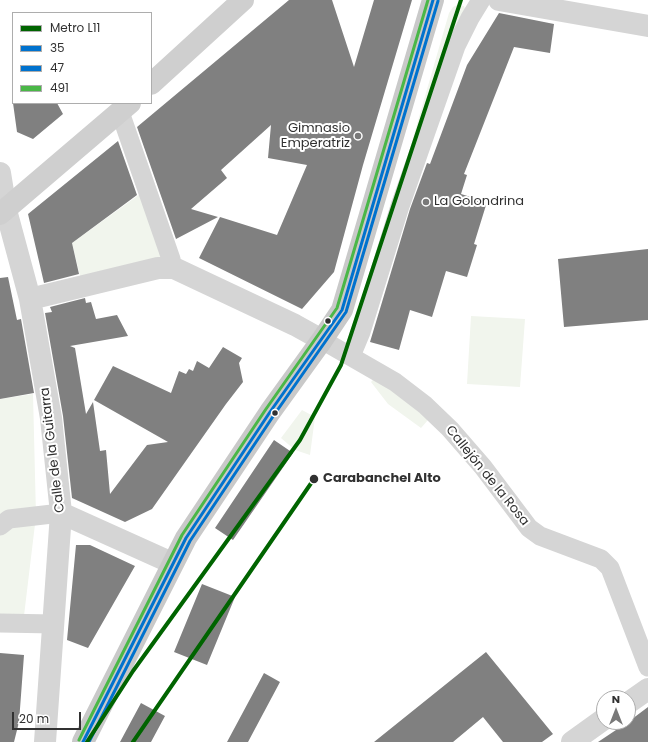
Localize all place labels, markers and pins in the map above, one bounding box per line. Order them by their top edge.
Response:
place label: Gimnasio Emperatriz [281,121,350,152]
marker: Gimnasio Emperatriz [353,131,363,141]
place label: La Golondrina [434,194,524,210]
marker: La Golondrina [421,197,431,207]
unlabelled marker [323,316,333,326]
unlabelled marker [270,408,280,418]
place label: Carabanchel Alto [323,471,441,487]
marker: Carabanchel Alto [308,473,320,485]

